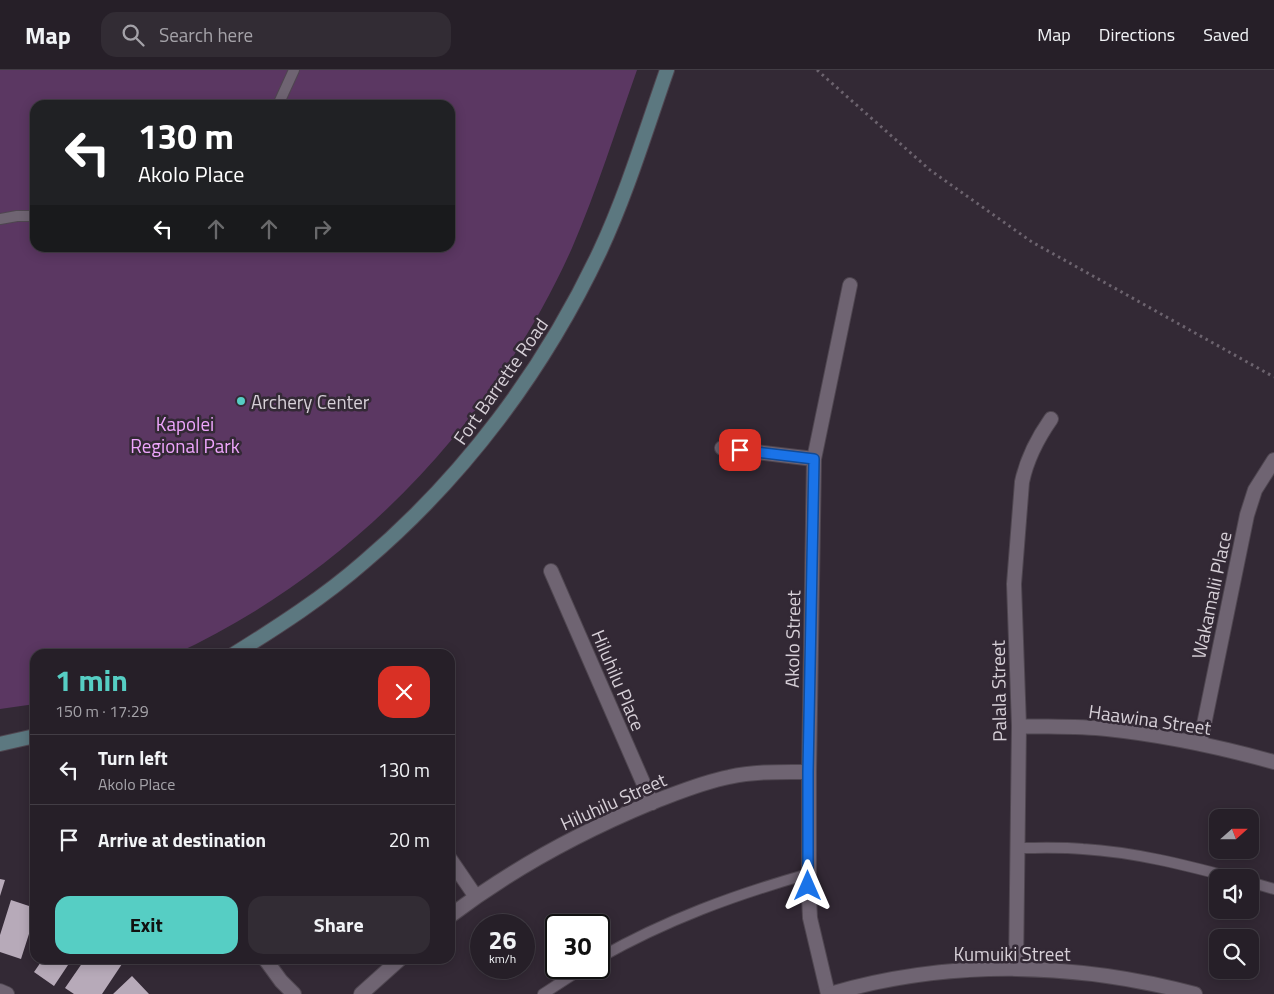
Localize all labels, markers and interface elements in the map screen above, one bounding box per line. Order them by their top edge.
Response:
search box [101,12,451,57]
text: Map [25,17,71,53]
text: Search here [159,20,253,49]
icon: search [119,21,147,49]
text: Map [1037,21,1071,48]
text: Directions [1099,21,1175,48]
text: Saved [1203,21,1249,48]
text: 130 m [138,109,234,163]
icon: left [55,120,120,185]
text: Akolo Place [138,157,244,191]
icon: left [149,215,177,243]
icon: ahead [202,215,230,243]
icon: ahead [255,215,283,243]
icon: right [308,215,336,243]
street label: Fort Barrette Road [445,312,555,450]
place label: Archery Center [251,387,370,416]
marker: Archery Center [235,395,247,407]
park label: Kapolei Regional Park [130,409,240,460]
pin [719,429,761,471]
icon: arrive [726,436,754,464]
street label: Wakamalii Place [1183,528,1239,662]
street label: Akolo Street [777,590,807,688]
street label: Hiluhilu Place [585,625,653,735]
street label: Palala Street [983,640,1013,742]
text: 1 min [55,657,128,703]
button: close [378,666,430,718]
street label: Haawina Street [1087,696,1213,742]
text: 150 m · 17:29 [55,699,149,723]
text: Turn left [98,743,168,772]
text: 130 m [378,755,430,784]
icon: left [55,756,83,784]
street label: Hiluhilu Street [555,765,671,837]
text: Akolo Place [98,772,175,796]
north arrow [1209,809,1259,859]
map controls [1209,809,1259,979]
text: Arrive at destination [98,825,266,854]
text: 20 m [389,825,430,854]
icon: arrive [55,826,83,854]
position arrow [781,859,833,911]
button: sound [1209,869,1259,919]
button: Exit [55,896,238,954]
button: Share [248,896,430,954]
speed limit sign: 30 [545,914,610,979]
text: 26 [488,921,517,959]
button: search [1209,929,1259,979]
street label: Kumuiki Street [953,939,1071,968]
text: km/h [489,949,516,968]

